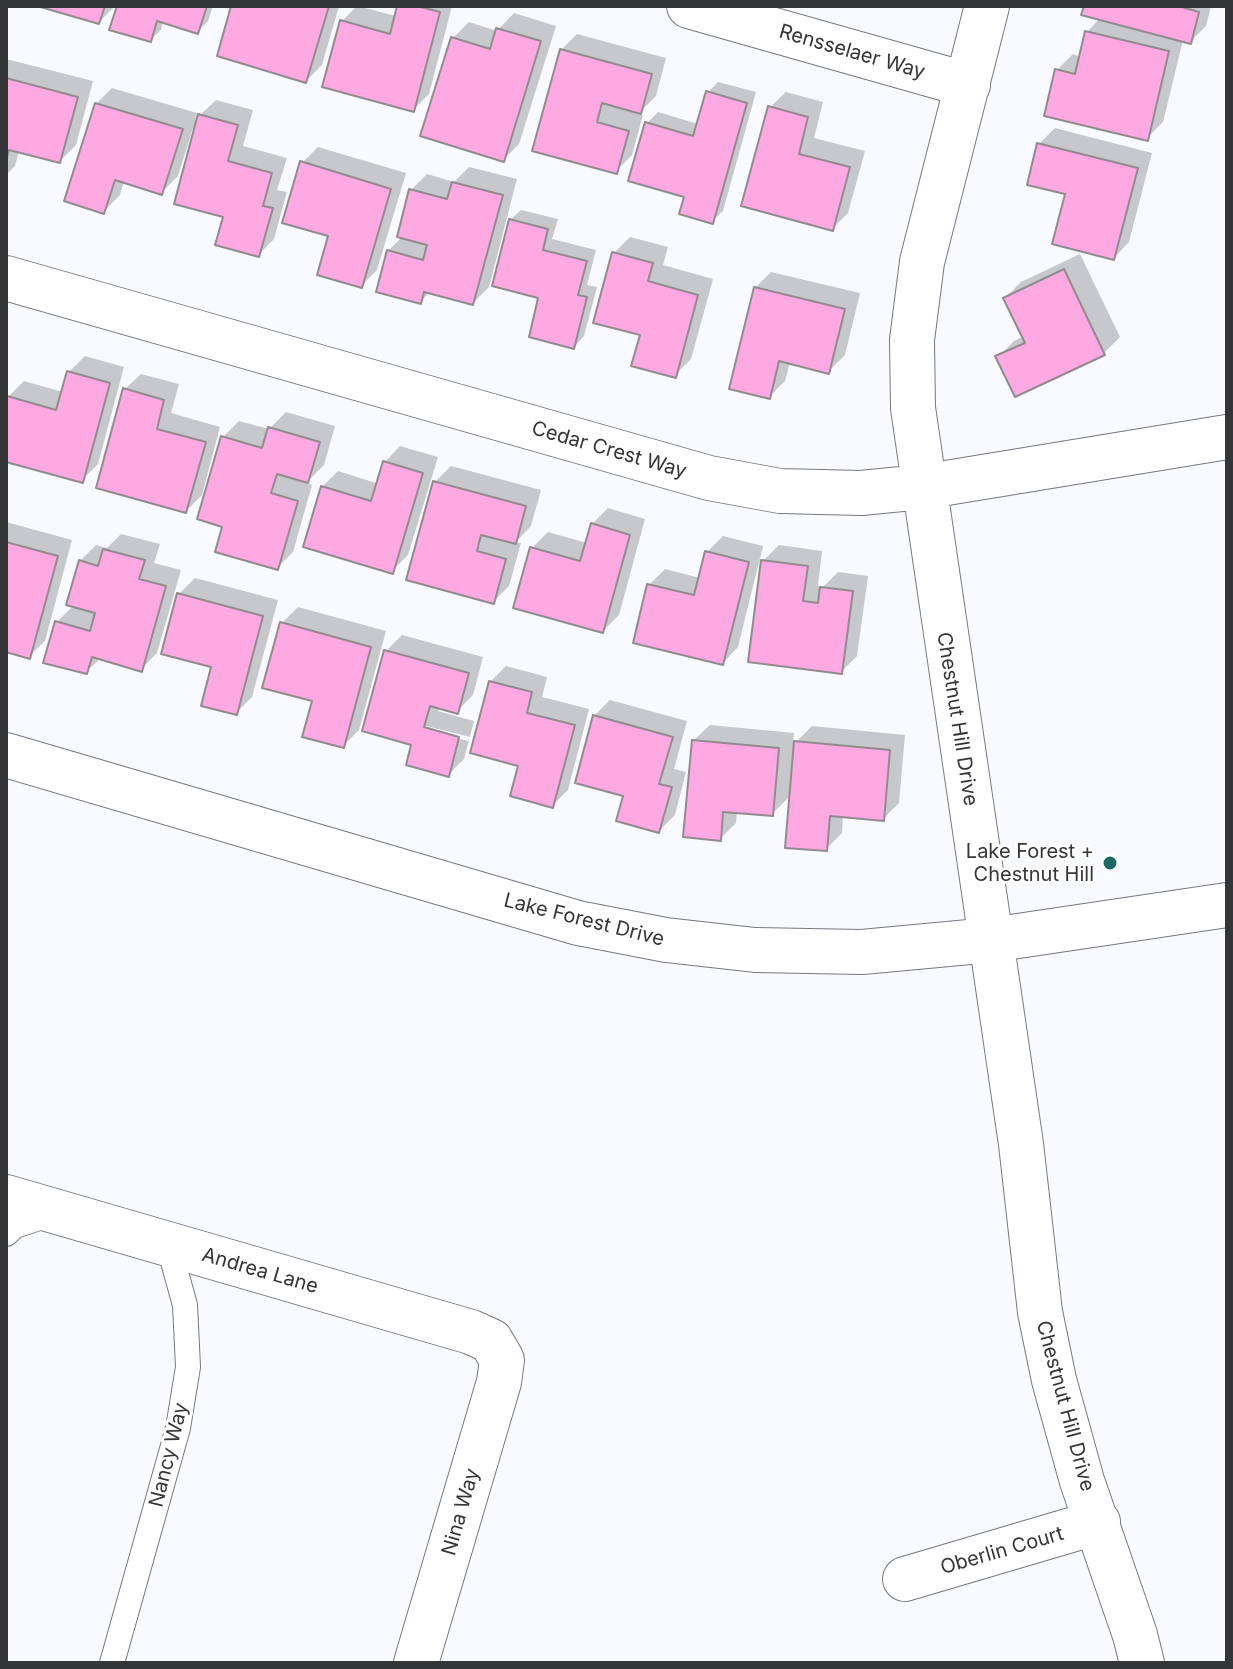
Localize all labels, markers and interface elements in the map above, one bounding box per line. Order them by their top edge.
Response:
street label: Rensselaer Way [776,20,928,84]
street label: Cedar Crest Way [529,416,689,484]
street label: Chestnut Hill Drive [931,630,983,808]
place label: Lake Forest + Chestnut Hill [966,840,1094,887]
marker: Lake Forest + Chestnut Hill [1101,854,1119,872]
street label: Lake Forest Drive [501,888,667,952]
street label: Andrea Lane [199,1243,321,1299]
street label: Chestnut Hill Drive [1031,1318,1099,1494]
street label: Nancy Way [144,1400,194,1510]
street label: Nina Way [437,1466,485,1558]
street label: Oberlin Court [938,1522,1066,1580]

